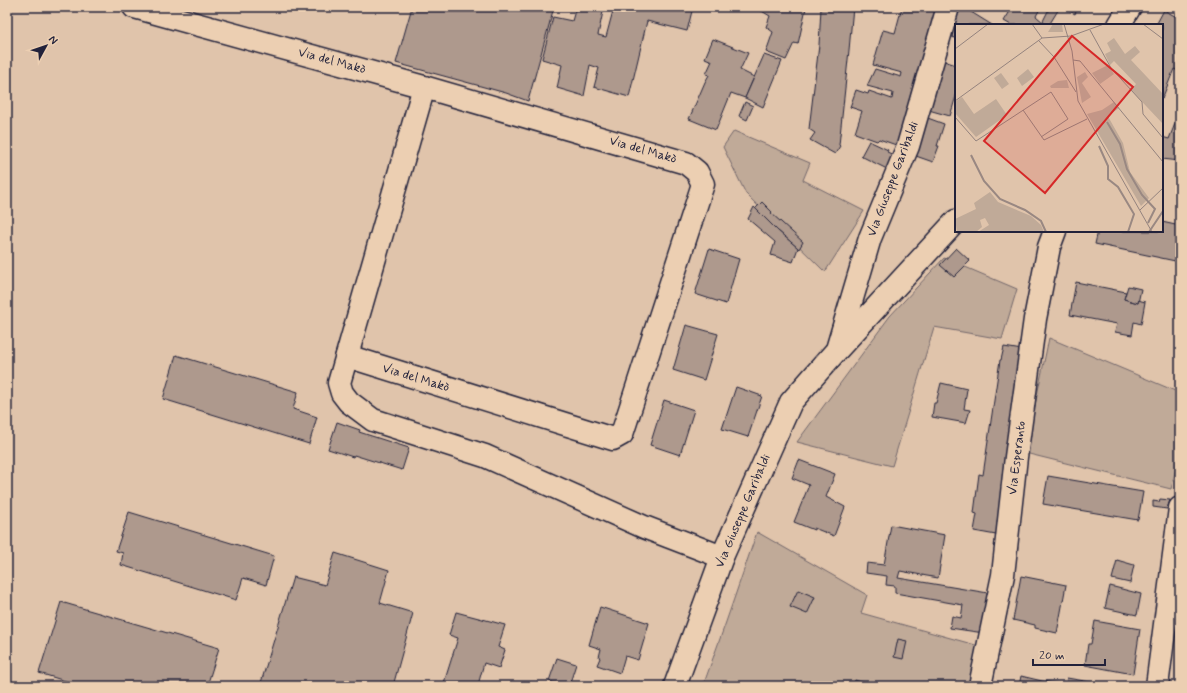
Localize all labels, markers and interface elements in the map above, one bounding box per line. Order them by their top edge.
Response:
inset map [955,24,1163,232]
north arrow [26,26,66,66]
text: N [45,33,61,48]
street label: Via del Makò [296,44,368,78]
street label: Via Giuseppe Garibaldi [863,119,923,239]
street label: Via del Makò [607,132,679,168]
street label: Via del Makò [380,360,452,396]
street label: Via Esperanto [1004,420,1030,496]
street label: Via Giuseppe Garibaldi [711,451,775,571]
scale bar [1033,641,1105,667]
text: 20 m [1039,648,1065,664]

